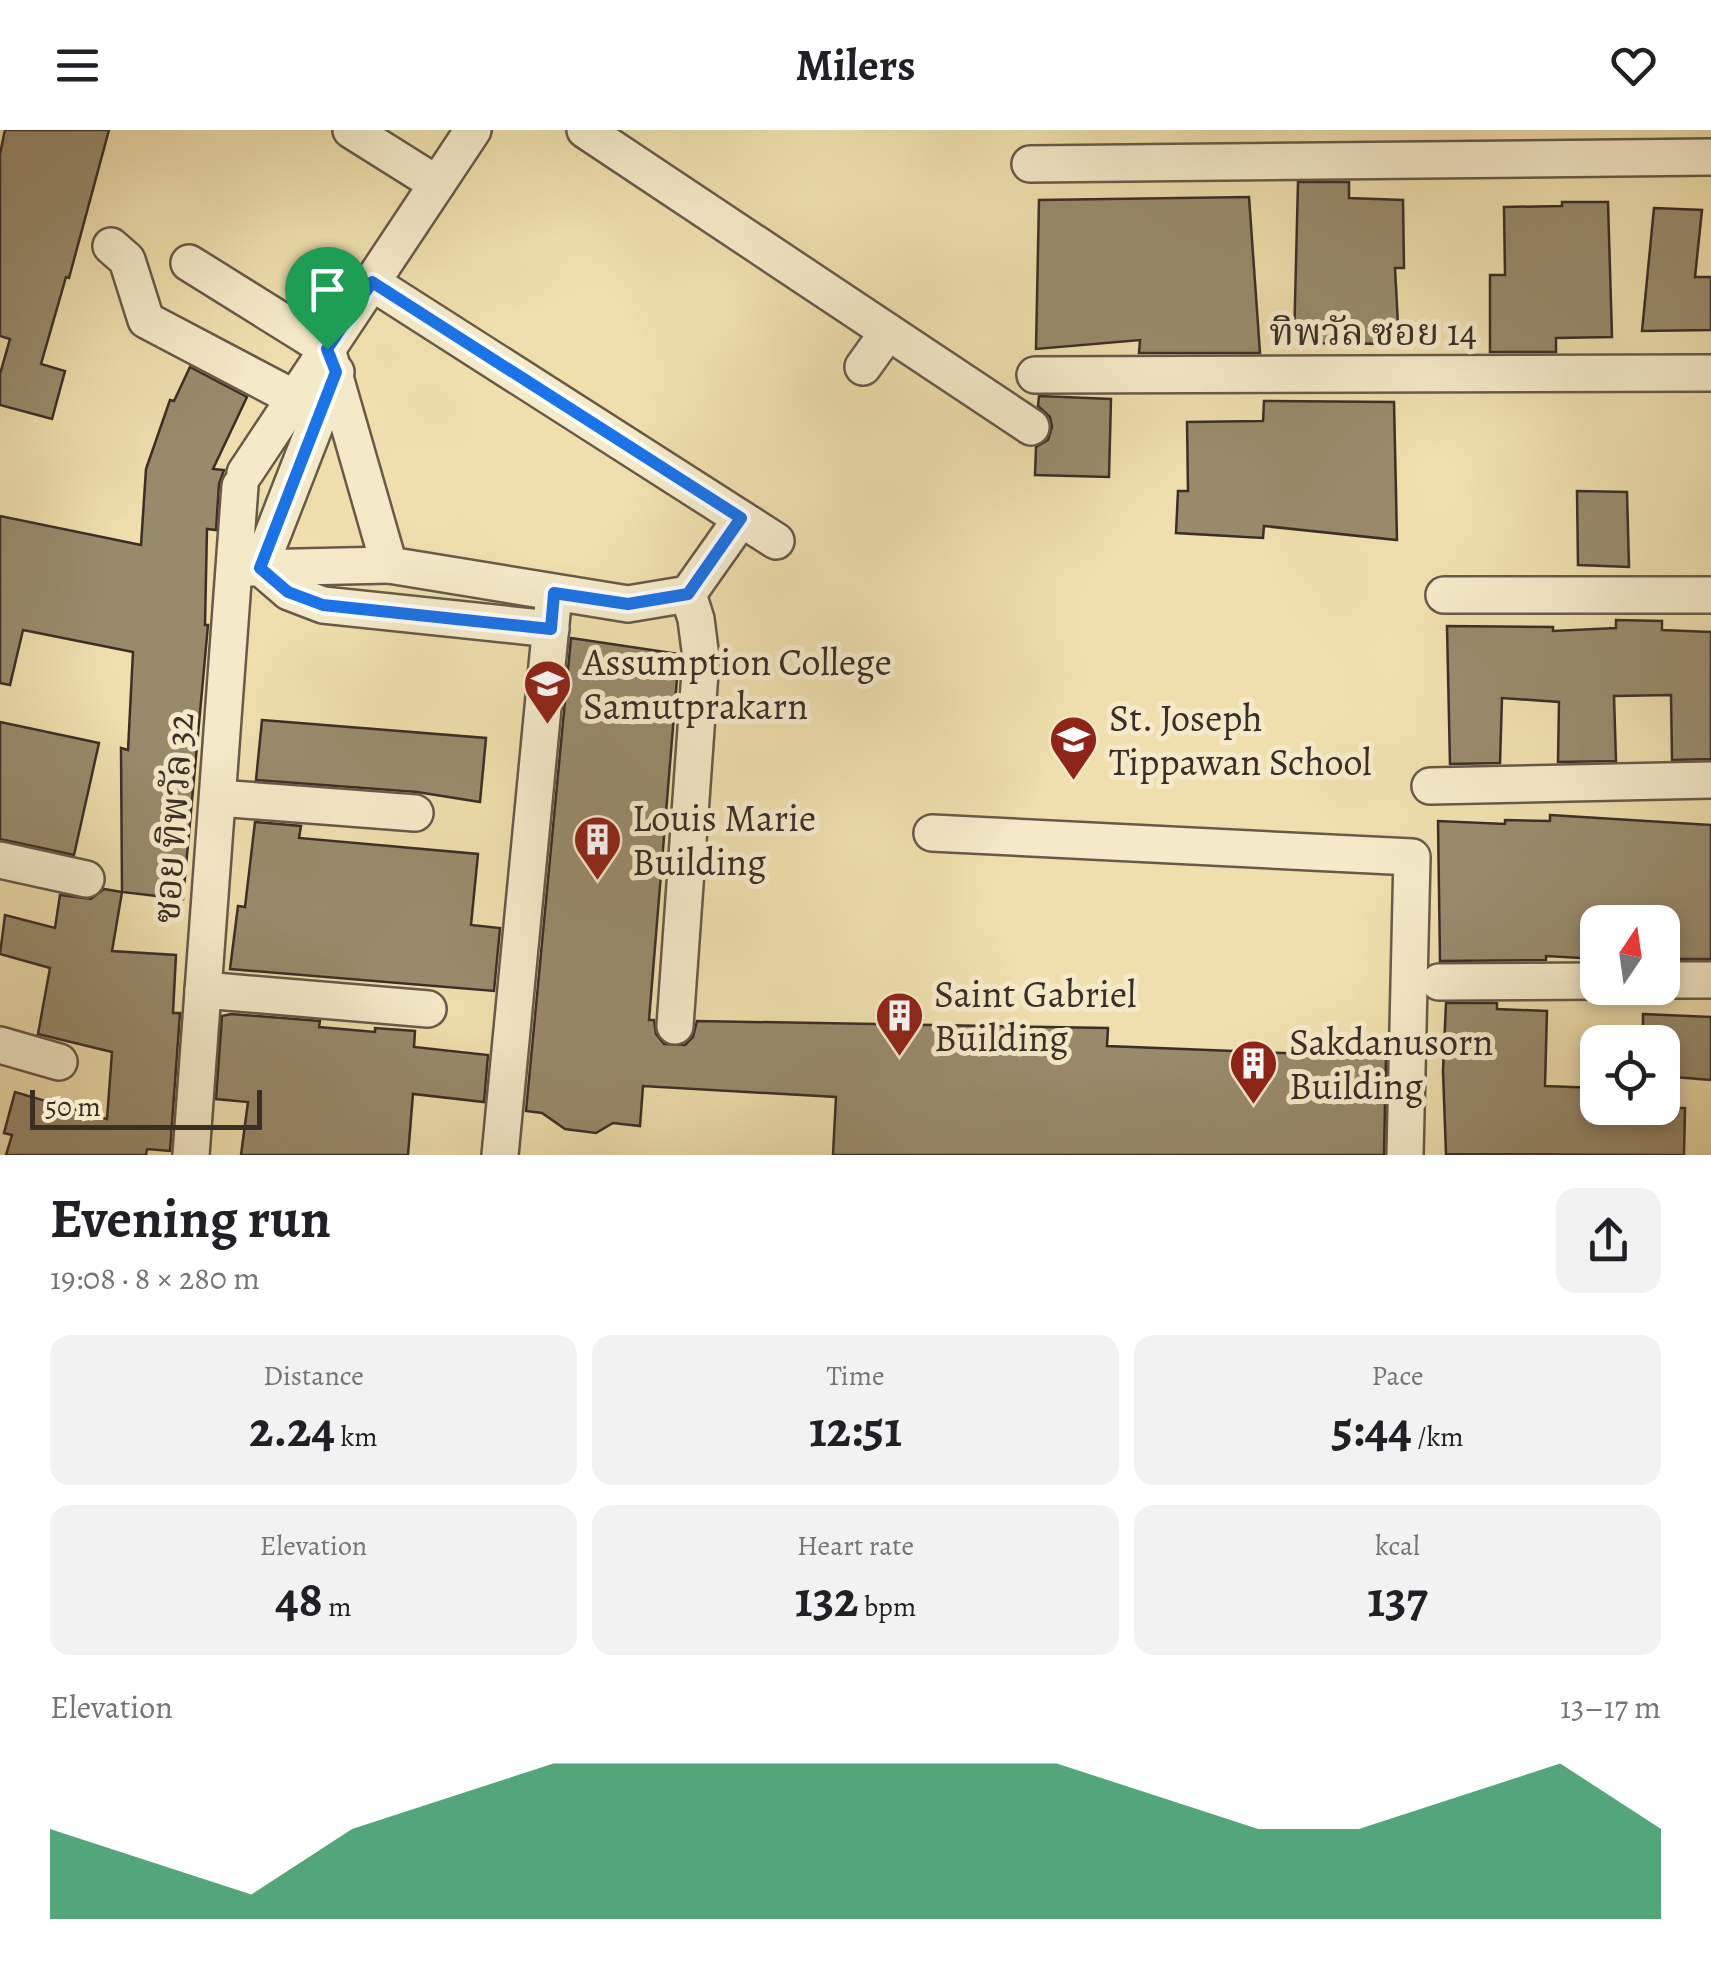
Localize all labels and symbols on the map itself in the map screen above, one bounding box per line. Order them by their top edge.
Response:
pin [285,247,370,350]
street label: ทิพวัล ซอย 14 [1269,306,1477,358]
place label: Assumption College Samutprakarn [582,636,892,732]
school or university icon: Assumption College Samutprakarn [522,658,574,726]
place label: St. Joseph Tippawan School [1109,692,1372,788]
street label: ซอย ทิพวัล 32 [140,711,206,925]
school or university icon: St. Joseph Tippawan School [1048,714,1100,782]
place label: Louis Marie Building [632,792,816,888]
building icon: Louis Marie Building [571,814,623,882]
north arrow [1580,905,1680,1005]
place label: Saint Gabriel Building [934,968,1136,1064]
building icon: Saint Gabriel Building [873,990,925,1058]
place label: Sakdanusorn Building [1289,1016,1493,1112]
building icon: Sakdanusorn Building [1228,1038,1280,1106]
scale bar [30,1085,262,1130]

